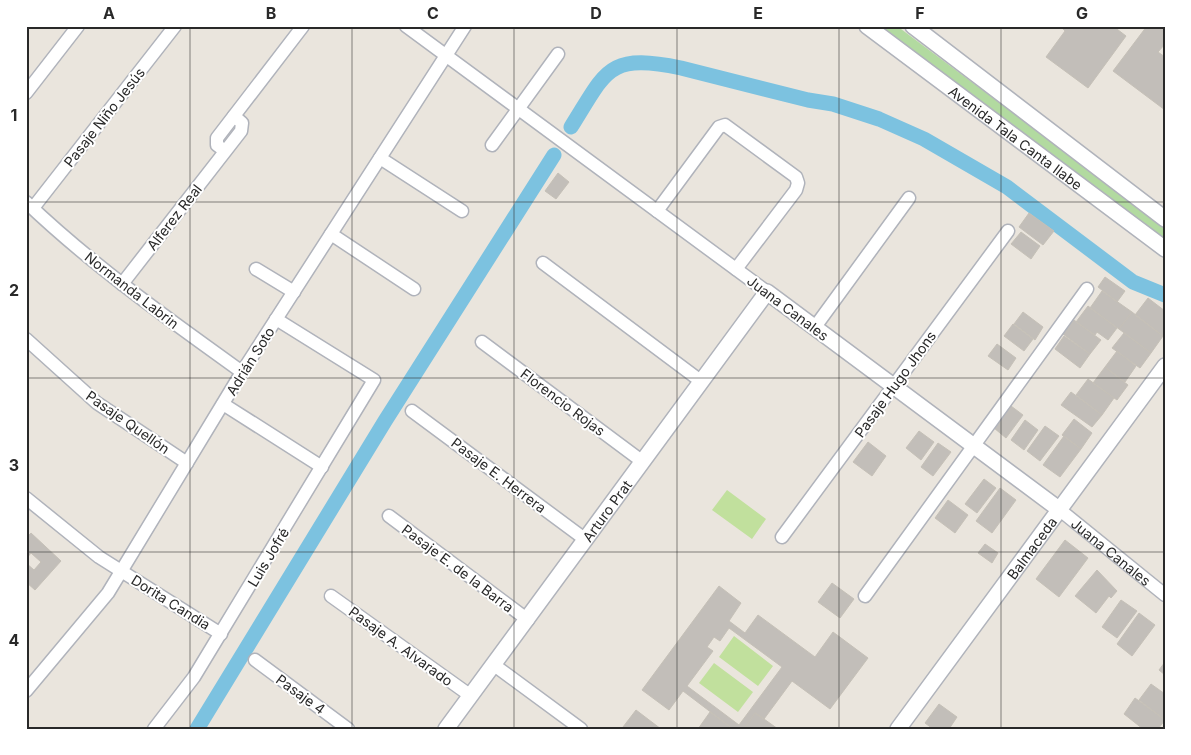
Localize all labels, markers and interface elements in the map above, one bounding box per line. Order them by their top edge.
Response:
text: A [103,3,115,23]
text: B [266,3,276,23]
text: C [427,3,439,23]
text: D [590,3,602,23]
text: E [753,3,763,23]
text: F [915,3,925,23]
text: G [1076,3,1088,23]
street label: Pasaje Niño Jesús [60,64,148,170]
street label: Avenida Tala Canta Ilabe [946,82,1086,193]
text: 1 [11,105,17,125]
street label: Alferez Real [143,181,205,253]
street label: Normanda Labrin [82,248,182,332]
street label: Juana Canales [744,272,832,344]
text: 2 [9,280,19,300]
street label: Adrián Soto [222,324,278,398]
street label: Pasaje Hugo Jhons [851,327,939,441]
street label: Florencio Rojas [518,365,608,439]
street label: Pasaje Quellón [83,387,173,457]
street label: Pasaje E. Herrera [448,434,550,516]
text: 3 [9,455,19,475]
street label: Arturo Prat [578,476,635,545]
street label: Balmaceda [1003,513,1060,582]
street label: Juana Canales [1068,514,1155,589]
street label: Pasaje E. de la Barra [399,520,517,616]
street label: Luis Jofré [244,524,292,590]
street label: Dorita Candia [128,571,214,633]
street label: Pasaje A. Alvarado [346,603,456,689]
text: 4 [9,630,20,650]
street label: Pasaje 4 [273,670,329,718]

